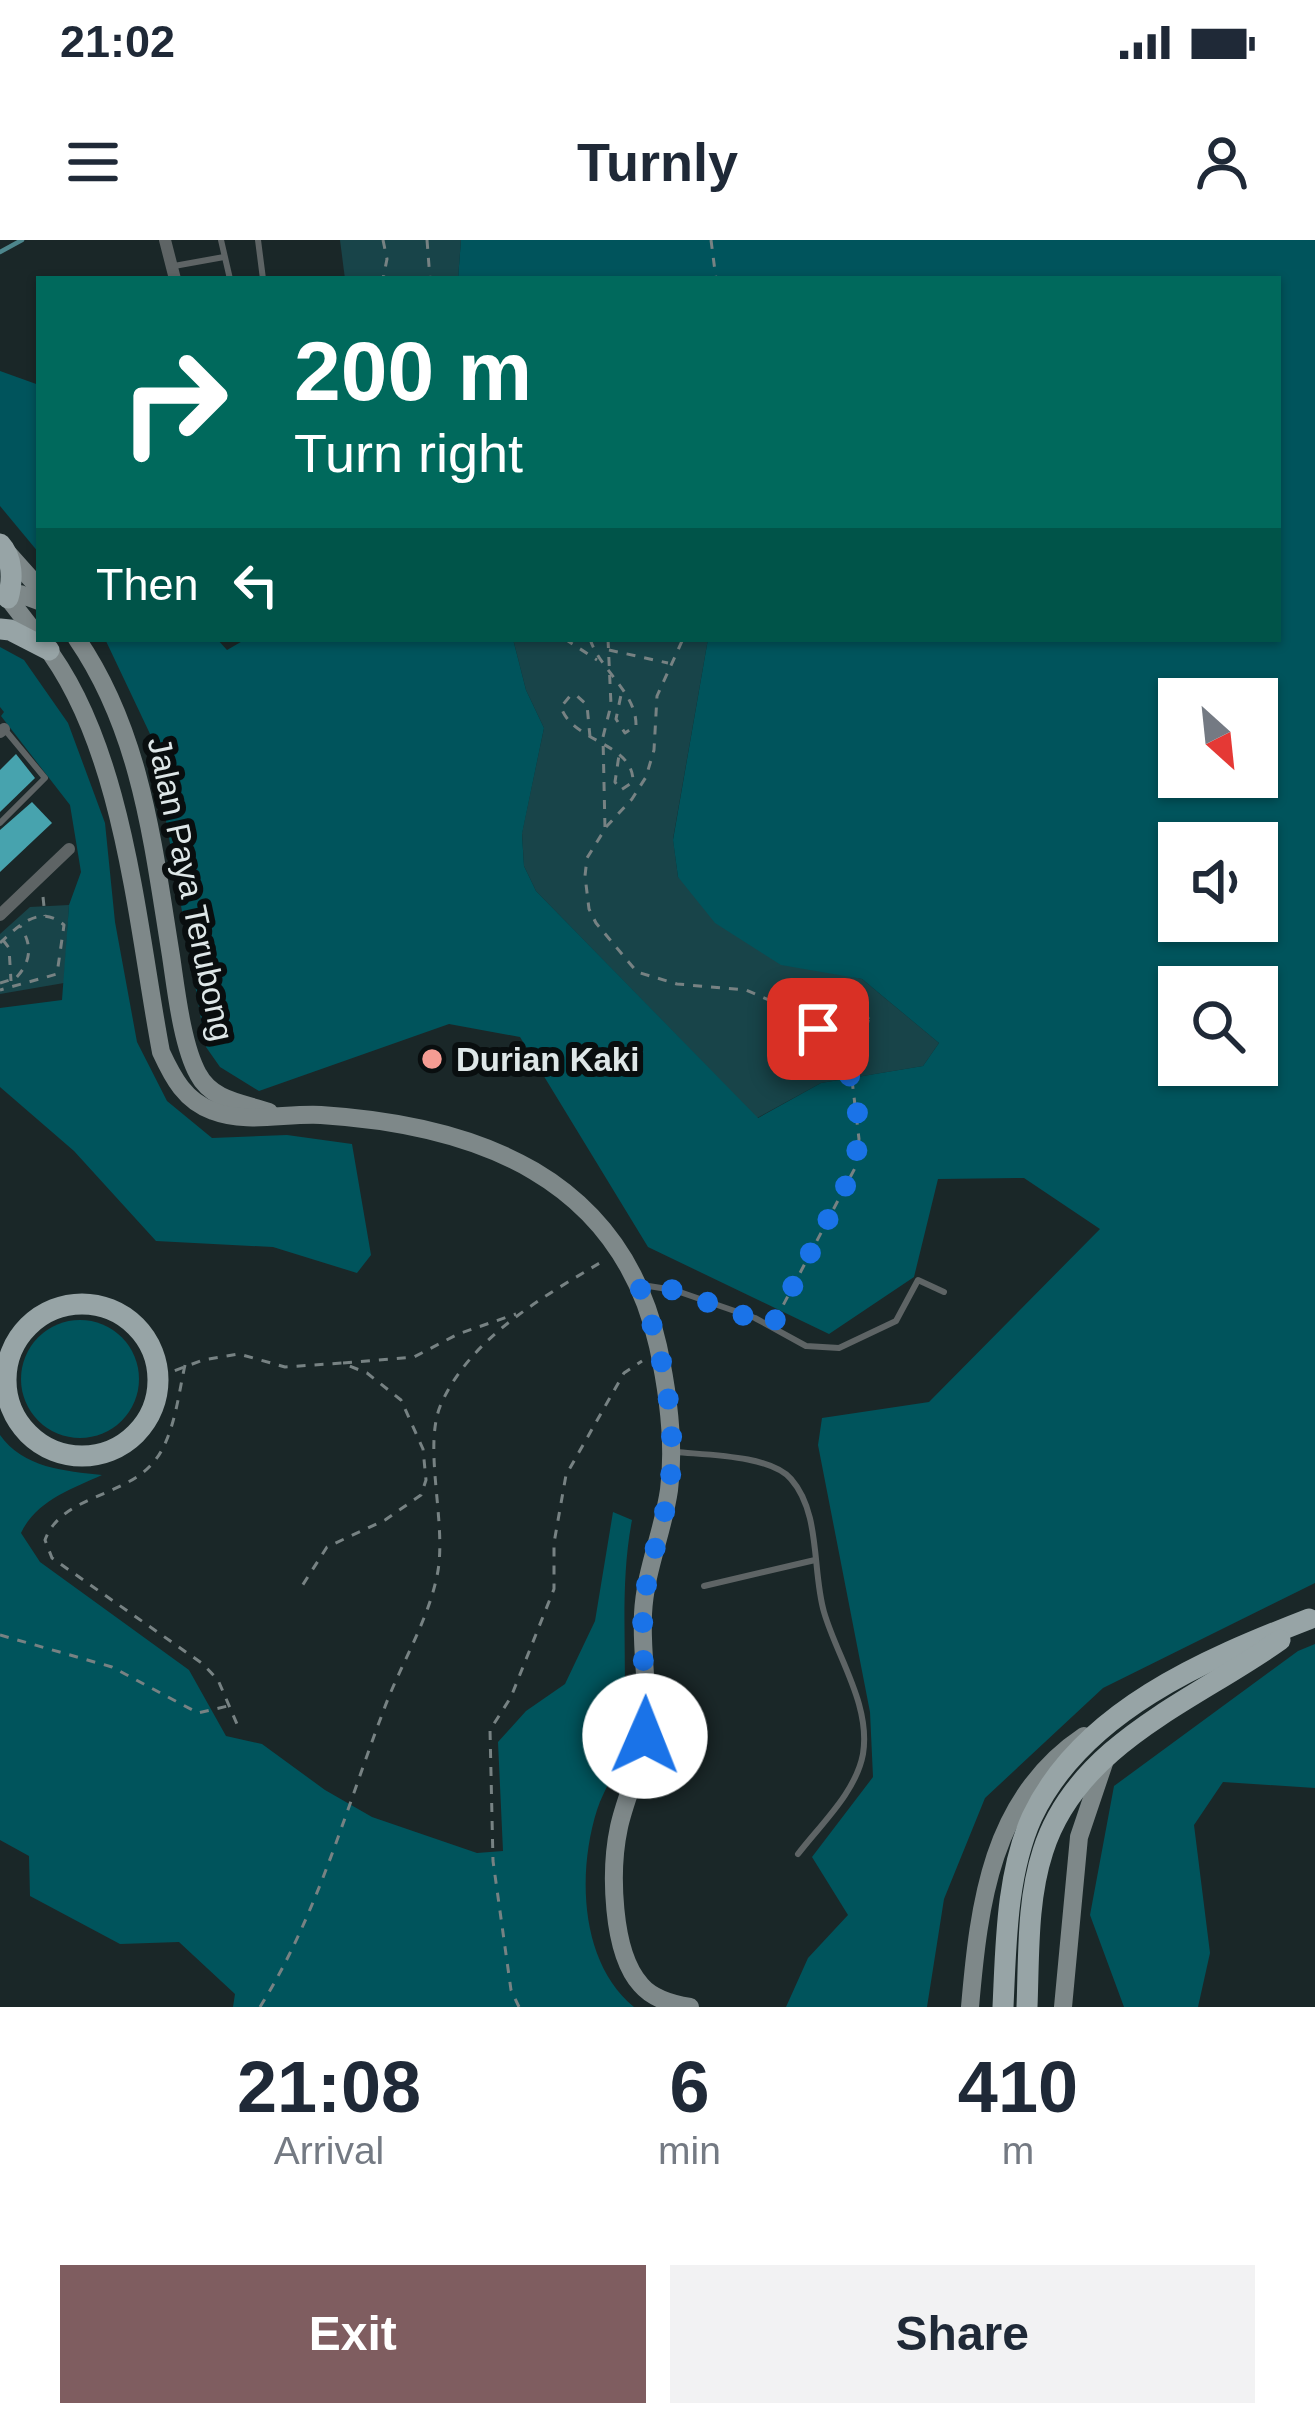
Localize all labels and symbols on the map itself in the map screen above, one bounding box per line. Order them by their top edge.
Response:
north arrow [1158,678,1278,798]
street label: Jalan Paya Terubong [141,734,241,1044]
pin [767,978,869,1080]
place label: Durian Kaki [456,1041,639,1078]
marker: Durian Kaki [419,1046,445,1072]
position arrow [582,1673,708,1799]

